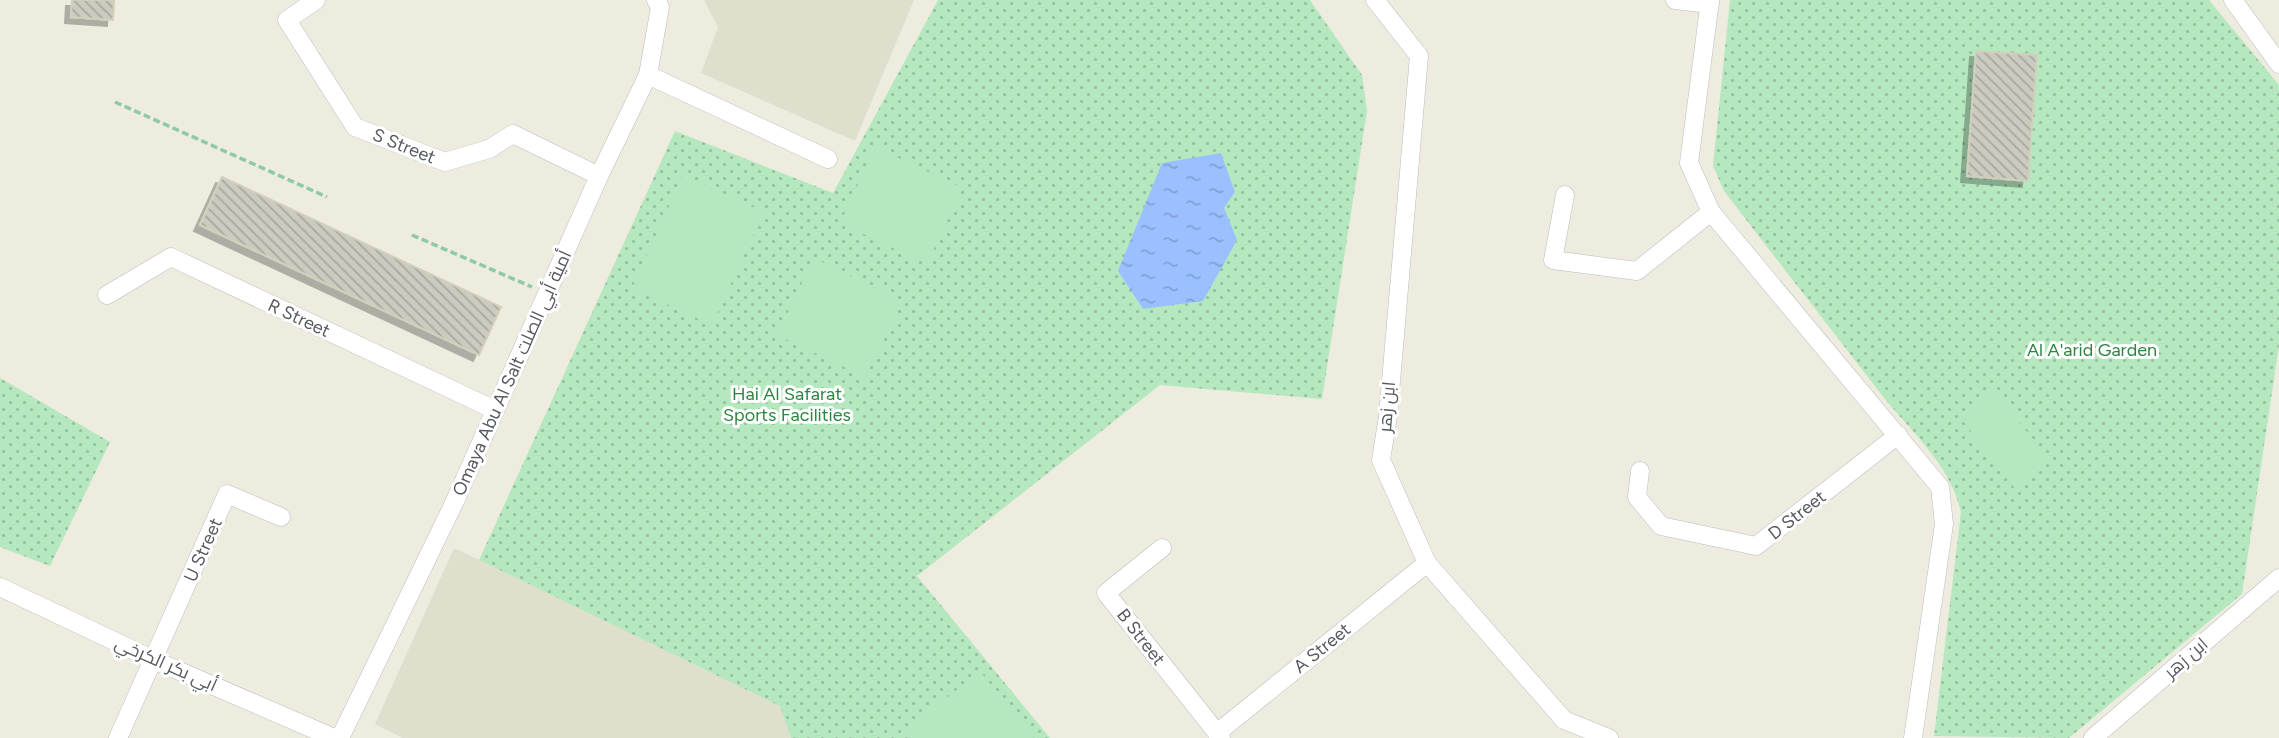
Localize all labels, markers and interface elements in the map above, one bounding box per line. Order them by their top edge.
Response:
street label: S Street [369,123,439,169]
street label: Omaya Abu Al Salt أمية أبي الصلت [448,247,579,500]
street label: R Street [264,294,334,342]
park label: Al A'arid Garden [2027,339,2157,361]
street label: ابن زهر [1374,381,1400,434]
park label: Hai Al Safarat Sports Facilities [723,383,851,426]
street label: D Street [1764,486,1830,544]
street label: U Street [179,514,227,585]
street label: B Street [1112,604,1170,670]
street label: A Street [1289,618,1355,678]
street label: أبي بكر الكرخي [110,632,221,699]
street label: ابن زهر [2159,633,2213,684]

